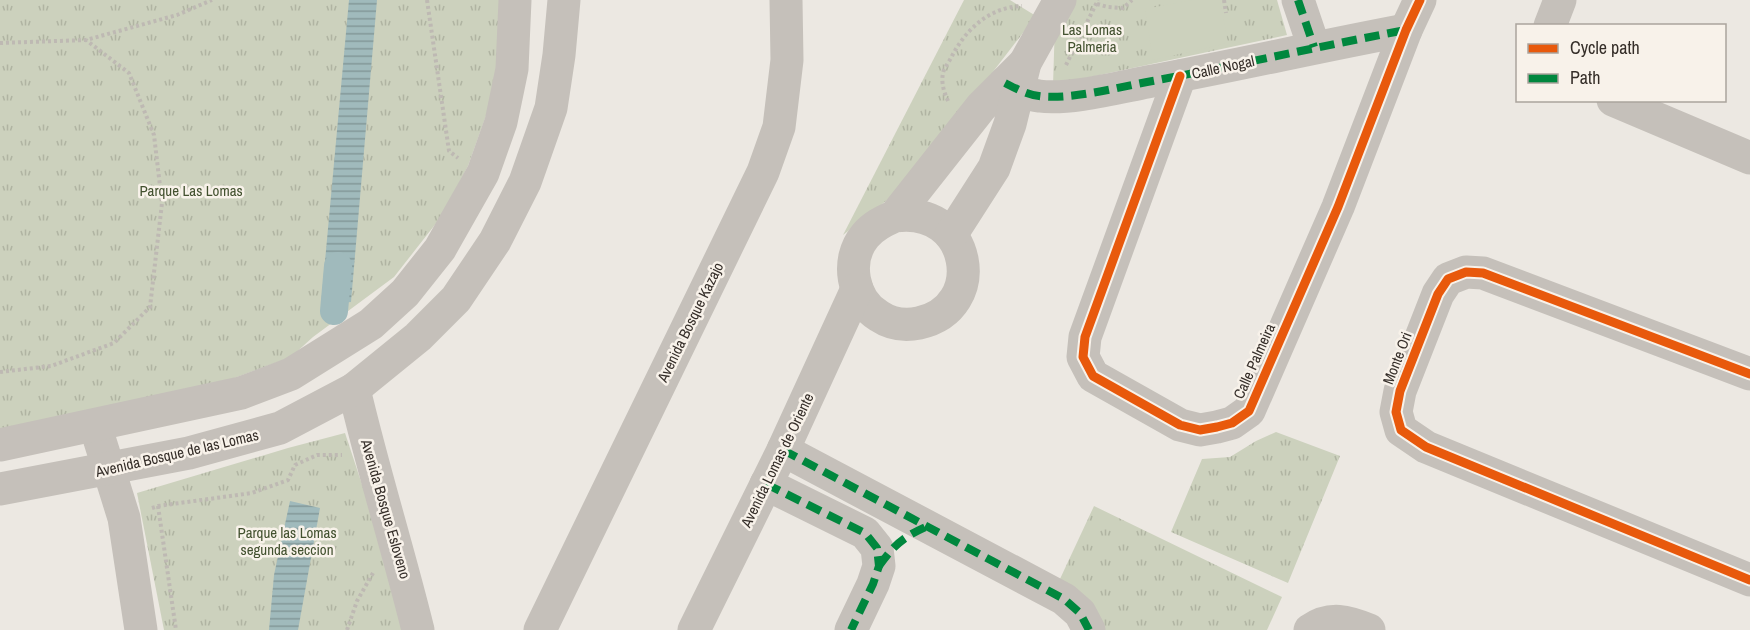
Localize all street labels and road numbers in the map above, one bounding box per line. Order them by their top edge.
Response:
street label: Calle Nogal [1190,50,1256,84]
street label: Avenida Bosque Kazajo [651,258,728,386]
street label: Calle Palmeira [1228,320,1280,402]
street label: Monte Ori [1377,329,1417,387]
street label: Avenida Lomas de Oriente [735,389,819,531]
street label: Avenida Bosque de las Lomas [92,424,261,482]
street label: Avenida Bosque Esloveno [356,436,416,581]

